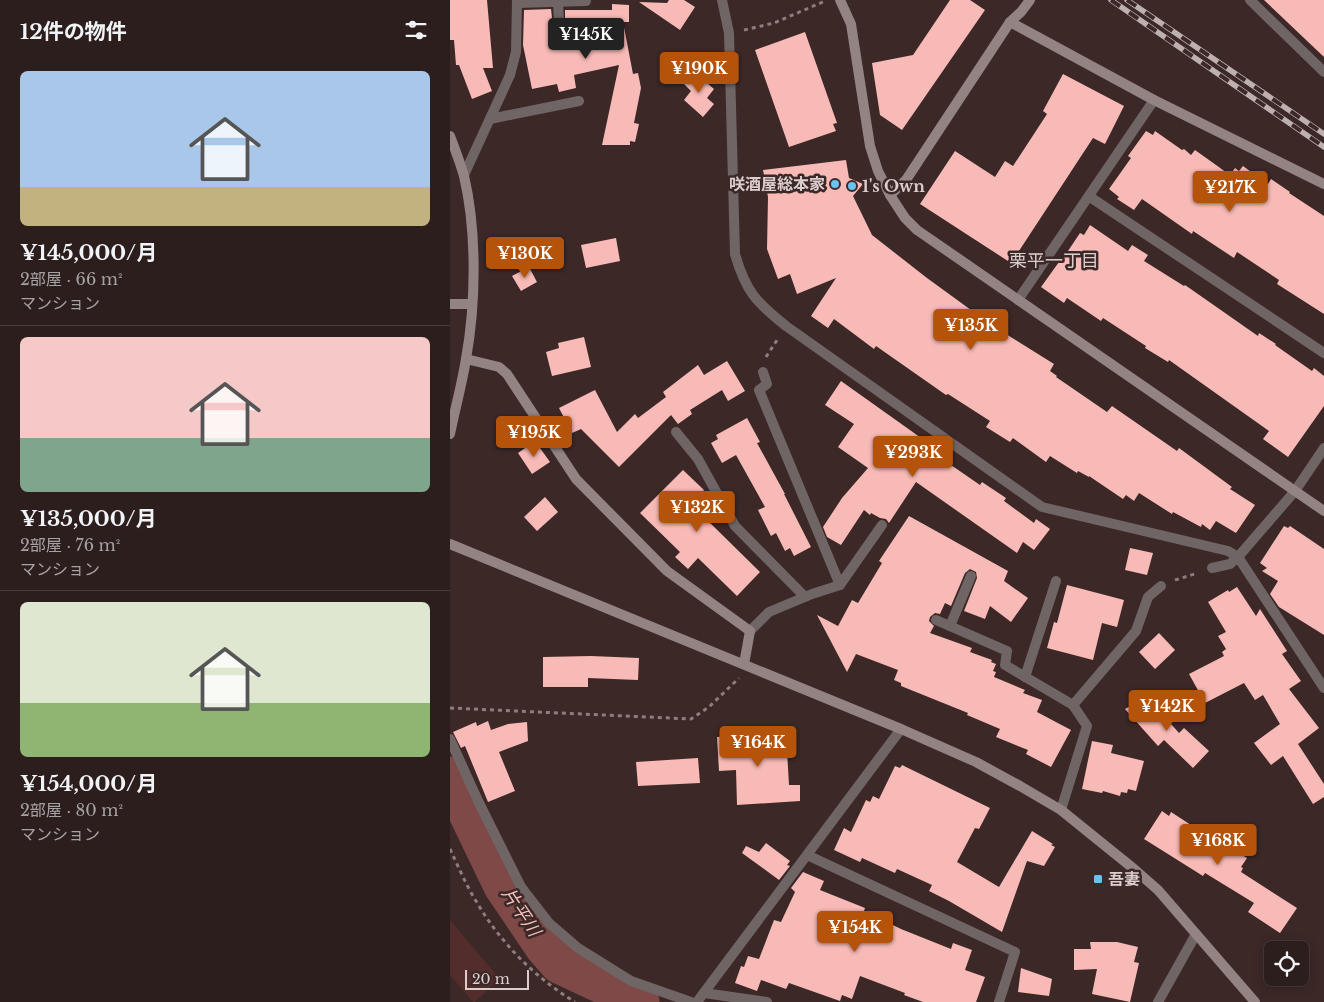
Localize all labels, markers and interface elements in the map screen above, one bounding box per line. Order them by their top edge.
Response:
icon: filters [402,16,430,44]
pin: ¥145K [551,18,621,60]
text: 12件の物件 [20,19,127,45]
text: ¥145K [559,24,613,44]
pin: ¥190K [664,52,734,94]
text: ¥190K [671,58,727,78]
icon: home [180,104,270,194]
pin: ¥217K [1195,170,1265,213]
place label: 咲酒屋総本家 [729,174,825,194]
place label: 1's Own [862,176,925,196]
text: ¥217K [1204,177,1256,197]
marker: 咲酒屋総本家 [829,178,841,190]
marker: 1's Own [846,180,858,192]
pin: ¥130K [490,236,560,279]
text: ¥145,000/月 [20,240,157,266]
text: ¥130K [497,243,553,263]
district label: 栗平一丁目 [1009,250,1099,272]
text: 2部屋 · 66 m² [20,269,123,289]
text: マンション [20,293,100,313]
pin: ¥135K [936,308,1006,351]
text: ¥135K [944,315,998,335]
icon: home [180,369,270,459]
pin: ¥195K [499,416,569,458]
text: ¥195K [507,422,561,442]
pin: ¥293K [878,436,948,478]
text: ¥293K [884,442,942,462]
pin: ¥132K [662,490,732,533]
text: ¥132K [670,497,724,517]
text: ¥135,000/月 [20,506,157,532]
text: 2部屋 · 76 m² [20,535,120,555]
text: マンション [20,559,100,579]
icon: home [180,634,270,724]
pin: ¥142K [1132,690,1202,732]
text: ¥142K [1140,696,1194,716]
pin: ¥164K [723,726,793,768]
text: ¥164K [730,732,786,752]
text: ¥154,000/月 [20,771,157,797]
text: 2部屋 · 80 m² [20,800,123,820]
text: マンション [20,824,100,844]
pin: ¥168K [1183,824,1253,866]
text: ¥168K [1191,830,1245,850]
place label: 吾妻 [1108,869,1140,889]
marker: 吾妻 [1092,873,1104,885]
water label: 片平川 [497,883,546,942]
pin: ¥154K [820,910,890,953]
text: ¥154K [828,917,882,937]
map controls [1264,941,1309,986]
button: locate [1264,941,1309,986]
scale bar [465,967,529,990]
text: 20 m [472,970,510,988]

